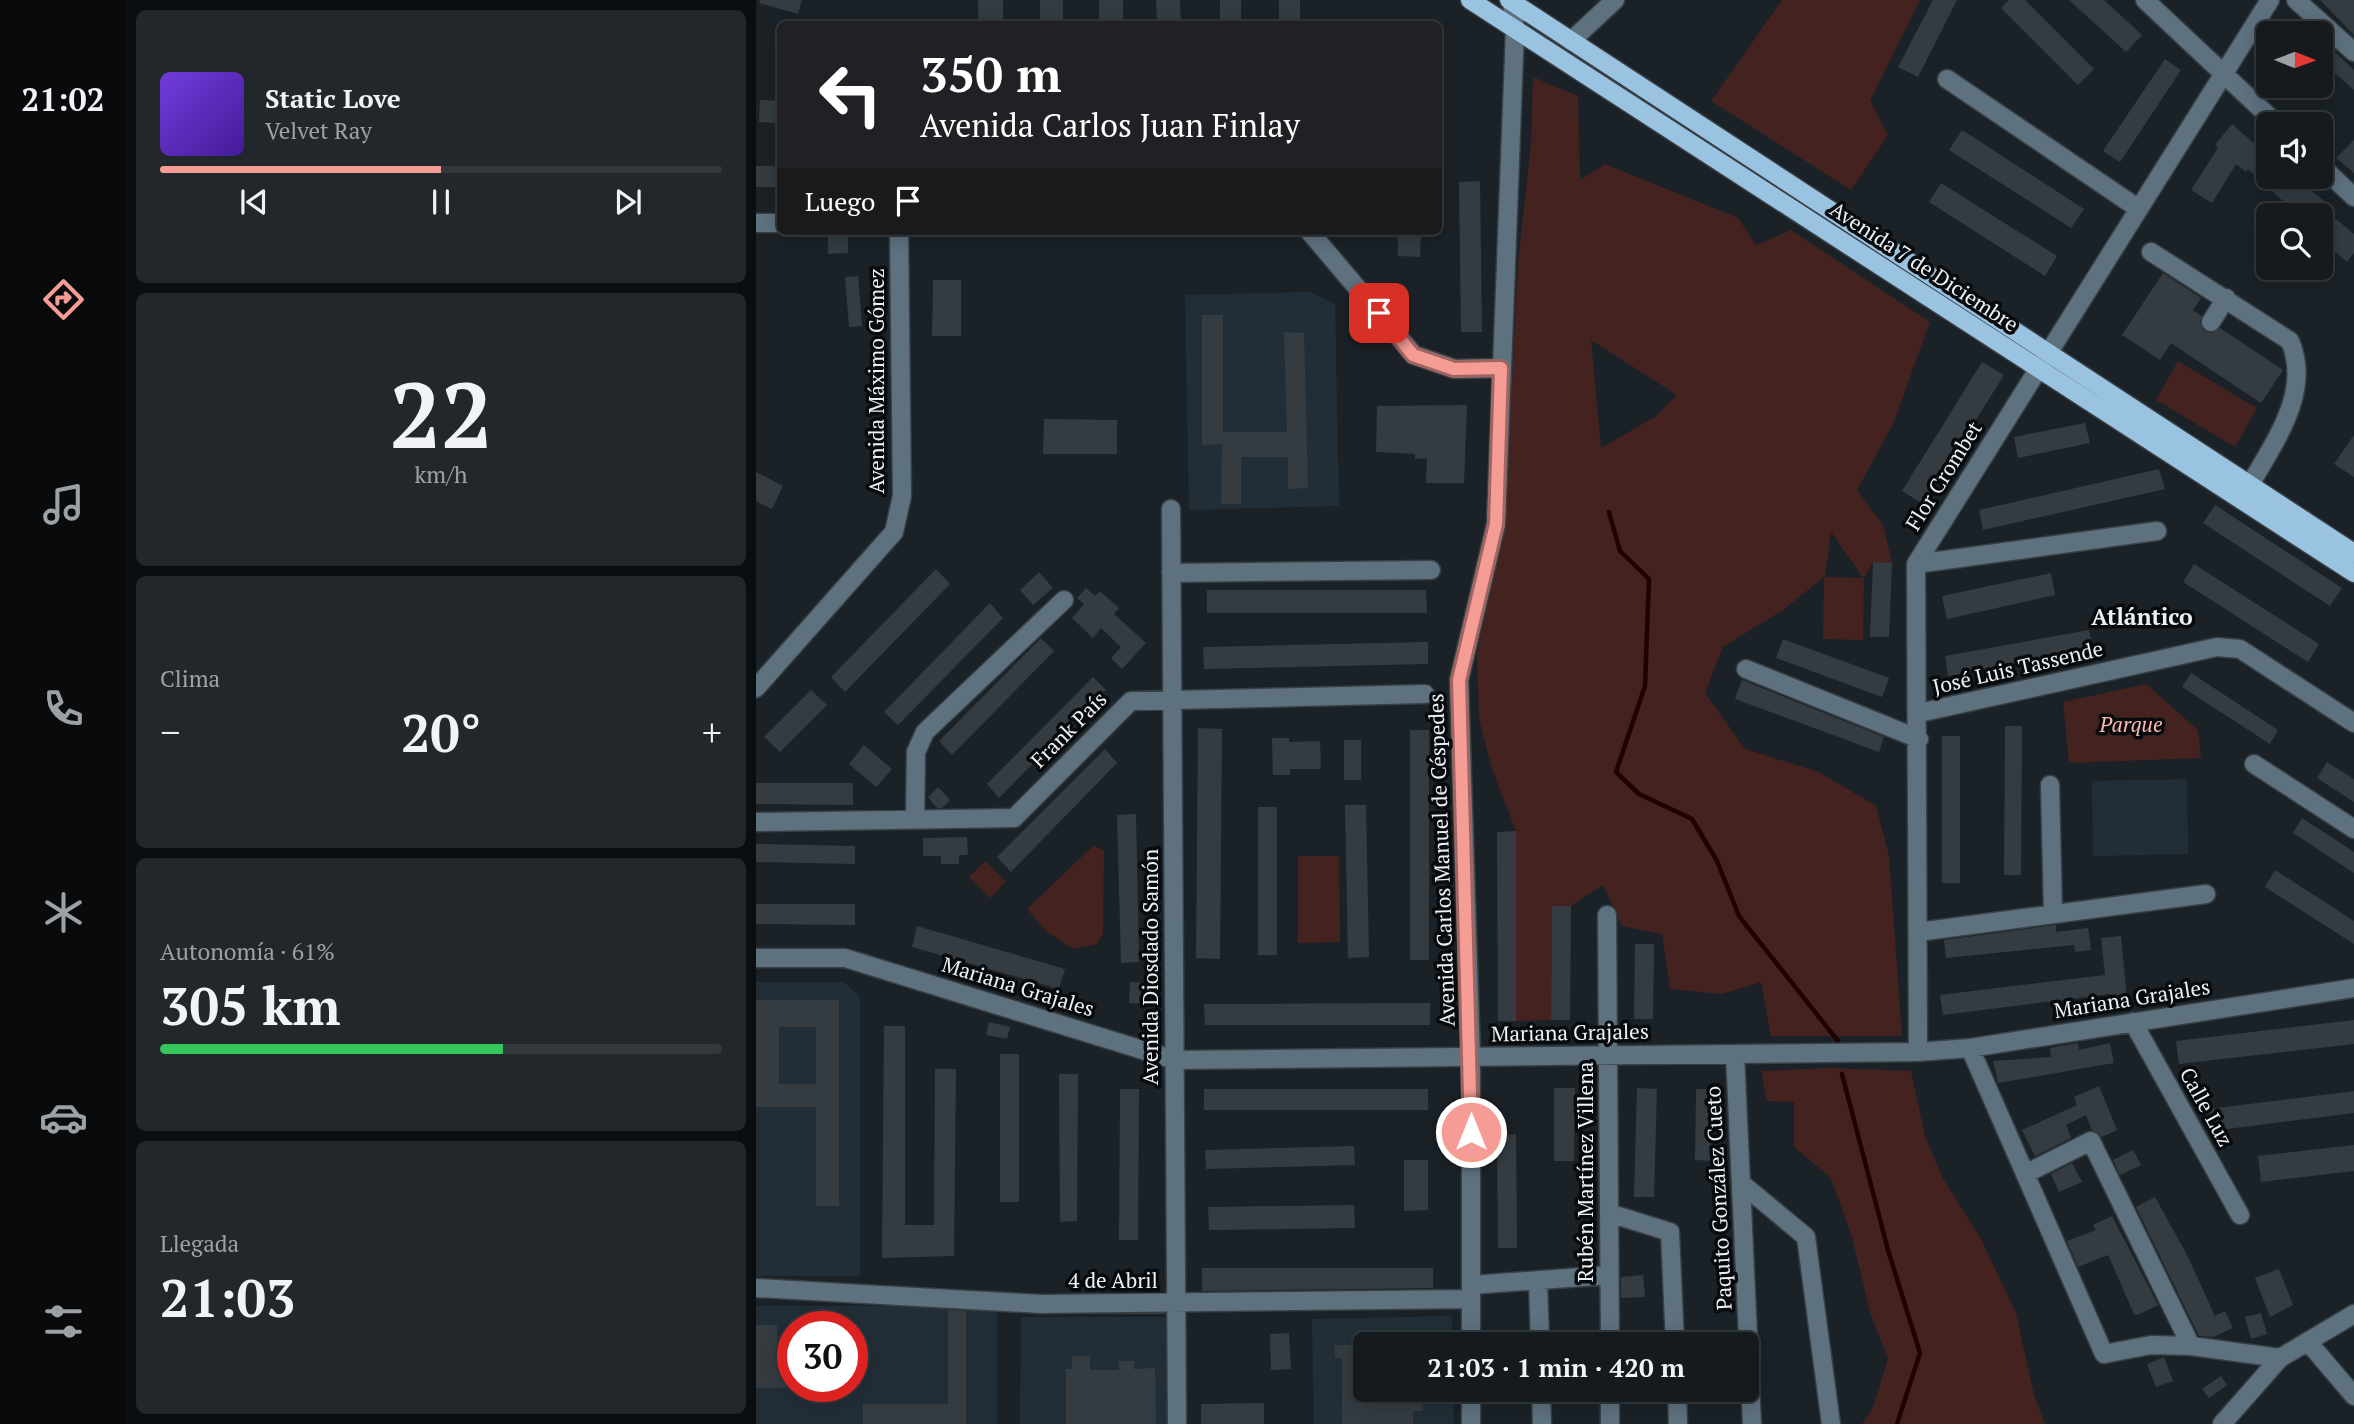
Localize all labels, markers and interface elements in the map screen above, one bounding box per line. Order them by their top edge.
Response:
north arrow [2256,21,2333,98]
map controls [2256,21,2333,280]
text: 350 m [920,41,1062,106]
icon: left [805,49,896,140]
text: 21:02 [21,78,105,120]
text: Static Love [265,81,401,115]
text: Avenida Carlos Juan Finlay [920,104,1300,146]
button: sound [2256,112,2333,189]
text: Velvet Ray [265,115,372,146]
icon: arrive [889,182,927,220]
icon: previous [235,183,273,221]
icon: pause [422,183,460,221]
icon: next [609,183,647,221]
text: Luego [805,184,875,218]
street label: Avenida 7 de Diciembre [1825,195,2024,338]
button: search [2256,203,2333,280]
street label: Avenida Máximo Gómez [862,268,890,494]
icon: directions [39,275,88,324]
pin [1349,283,1409,343]
icon: arrive [1360,294,1398,332]
text: 22 [390,353,492,474]
street label: Flor Crombet [1899,415,1988,535]
text: km/h [414,459,468,490]
icon: music [39,480,88,529]
district label: Atlántico [2091,601,2193,632]
street label: José Luis Tassende [1930,634,2106,700]
text: Clima [160,663,220,694]
icon: phone [39,684,88,733]
street label: Frank País [1024,685,1112,773]
street label: Avenida Carlos Manuel de Céspedes [1421,693,1461,1027]
text: 20° [401,698,481,767]
text: − [160,707,180,757]
text: + [702,707,722,757]
park label: Parque [2098,710,2163,738]
street label: Avenida Diosdado Samón [1136,848,1164,1085]
icon: climate [39,888,88,937]
text: Autonomía · 61% [160,936,335,967]
street label: Mariana Grajales [939,950,1098,1022]
text: 305 km [160,971,341,1040]
street label: Mariana Grajales [2052,972,2212,1024]
street label: Mariana Grajales [1491,1017,1649,1047]
street label: Rubén Martínez Villena [1571,1061,1599,1282]
street label: Calle Luz [2174,1062,2240,1151]
street label: Paquito González Cueto [1698,1085,1738,1311]
icon: car [39,1093,88,1142]
position arrow [1434,1095,1508,1169]
text: Llegada [160,1228,239,1259]
text: 21:03 [160,1263,295,1332]
street label: 4 de Abril [1068,1266,1158,1294]
icon: filters [39,1297,88,1346]
speed limit sign: 30 [777,1311,868,1402]
text: 21:03 · 1 min · 420 m [1427,1350,1685,1384]

